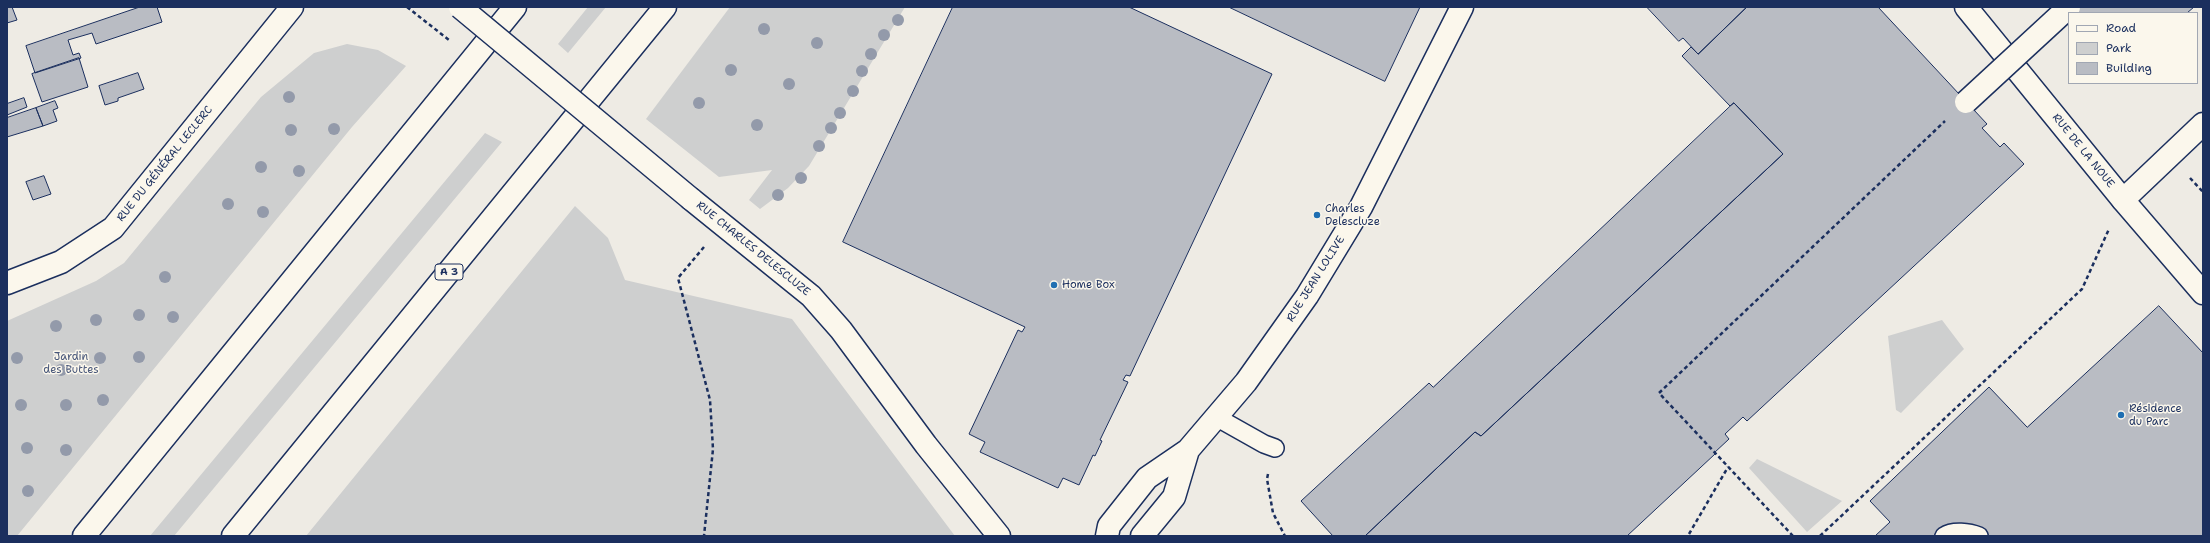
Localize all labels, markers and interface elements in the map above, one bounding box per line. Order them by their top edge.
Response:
legend [2068,12,2198,84]
text: Road [2106,20,2136,36]
text: Park [2106,40,2132,56]
text: Building [2106,60,2152,76]
street label: RUE DU GÉNÉRAL LECLERC [114,104,216,224]
street label: RUE DE LA NOUE [2049,111,2117,191]
street label: RUE CHARLES DELESCLUZE [693,199,813,299]
place label: Charles Delescluze [1325,202,1380,228]
marker: Charles Delescluze [1312,210,1322,220]
street label: RUE JEAN LOLIVE [1284,234,1348,324]
road number: A 3 [435,264,463,280]
place label: Home Box [1062,278,1115,292]
marker: Home Box [1049,280,1059,290]
park label: Jardin des Buttes [43,350,99,376]
place label: Résidence du Parc [2129,402,2182,428]
marker: Résidence du Parc [2116,410,2126,420]

